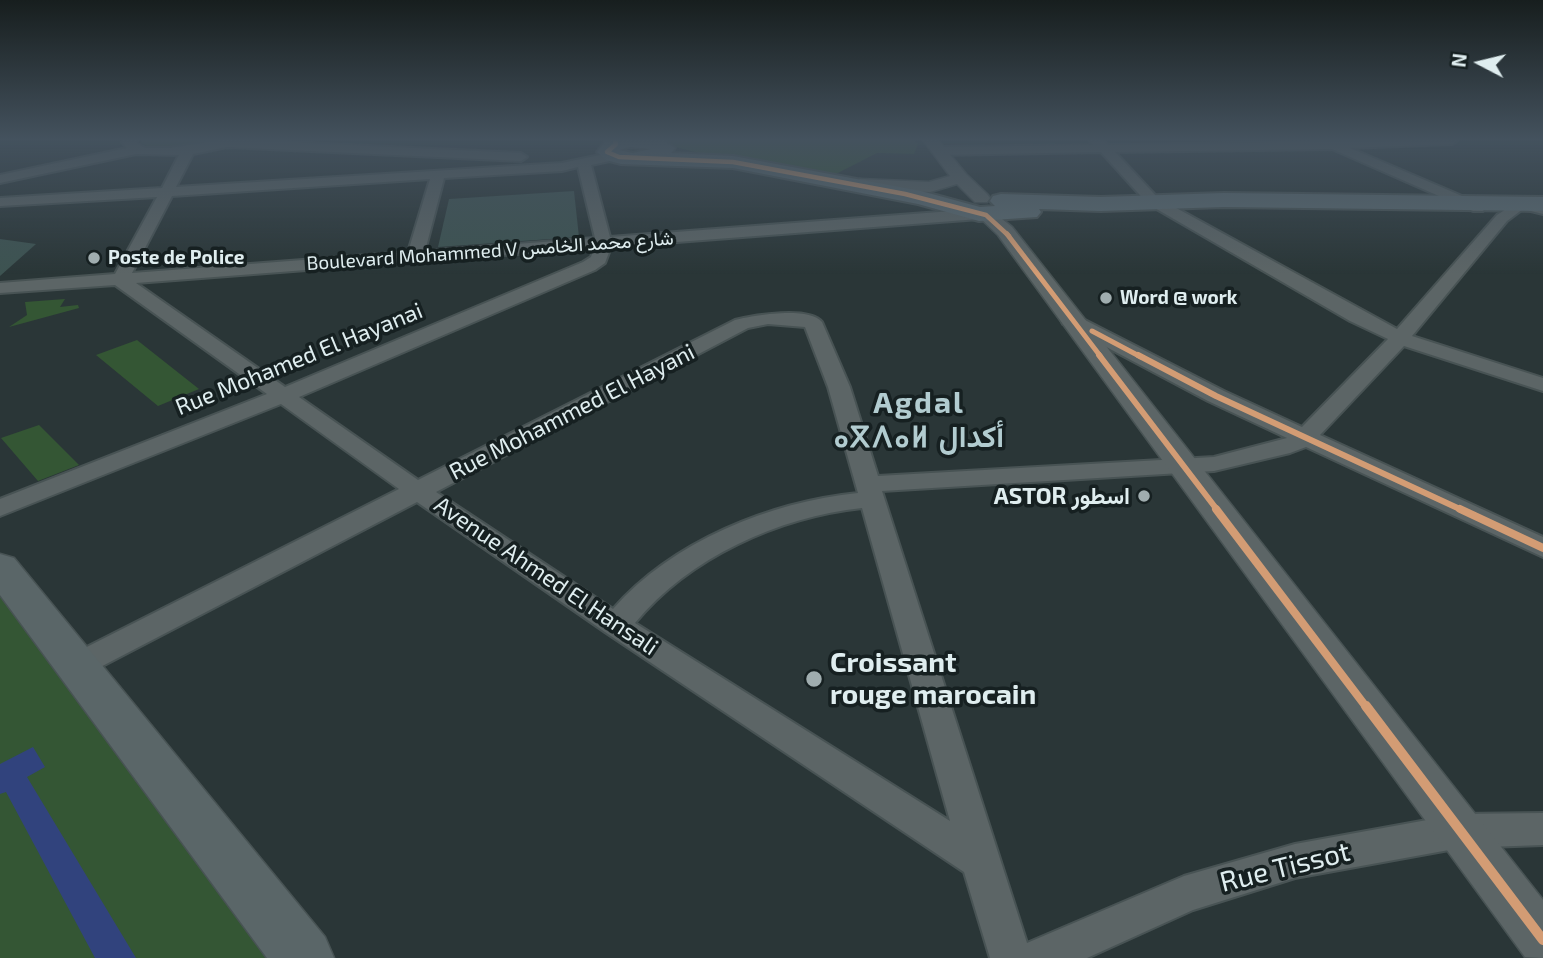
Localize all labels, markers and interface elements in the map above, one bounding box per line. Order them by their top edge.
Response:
north arrow [1445,28,1515,98]
text: N [1446,52,1471,69]
street label: Boulevard Mohammed V شارع محمد الخامس [306,227,674,275]
place label: Poste de Police [108,247,244,269]
marker: Poste de Police [86,250,102,266]
place label: Word @ work [1120,287,1237,309]
marker: Word @ work [1098,290,1114,306]
street label: Rue Mohamed El Hayanai [171,297,427,421]
street label: Rue Mohammed El Hayani [445,338,699,486]
district label: Agdal ⴰⴳⴷⴰⵍ أكدال [840,385,998,456]
place label: ASTOR اسطور [994,482,1130,510]
marker: ASTOR اسطور [1136,488,1152,504]
street label: Avenue Ahmed El Hansali [429,491,663,661]
place label: Croissant rouge marocain [830,646,1036,712]
marker: Croissant rouge marocain [804,669,824,689]
street label: Rue Tissot [1217,835,1353,899]

